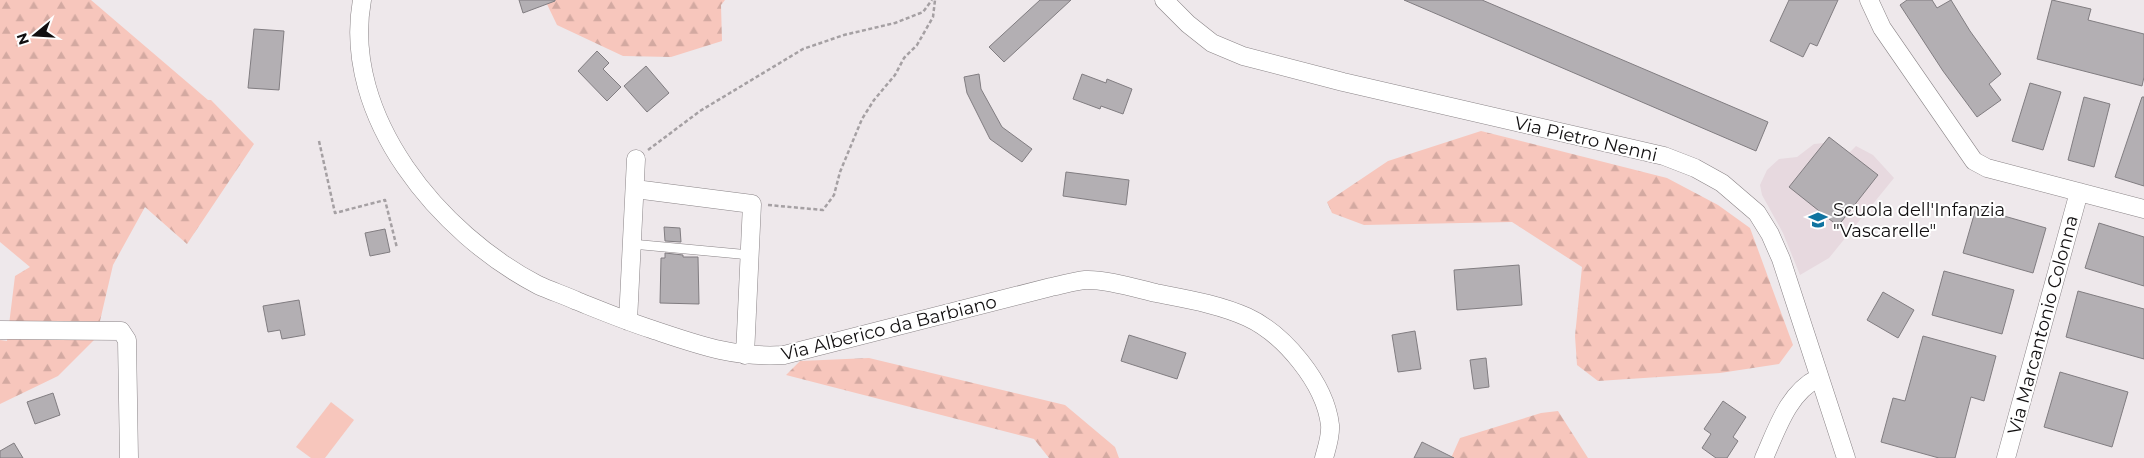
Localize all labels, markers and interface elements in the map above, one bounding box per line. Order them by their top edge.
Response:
north arrow [10,10,60,60]
text: N [12,31,33,47]
street label: Via Pietro Nenni [1512,112,1660,166]
place label: Scuola dell'Infanzia "Vascarelle" [1833,199,2005,242]
school or university icon: Scuola dell'Infanzia "Vascarelle" [1807,209,1829,231]
street label: Via Marcantonio Colonna [2003,213,2083,437]
street label: Via Alberico da Barbiano [779,291,999,365]

